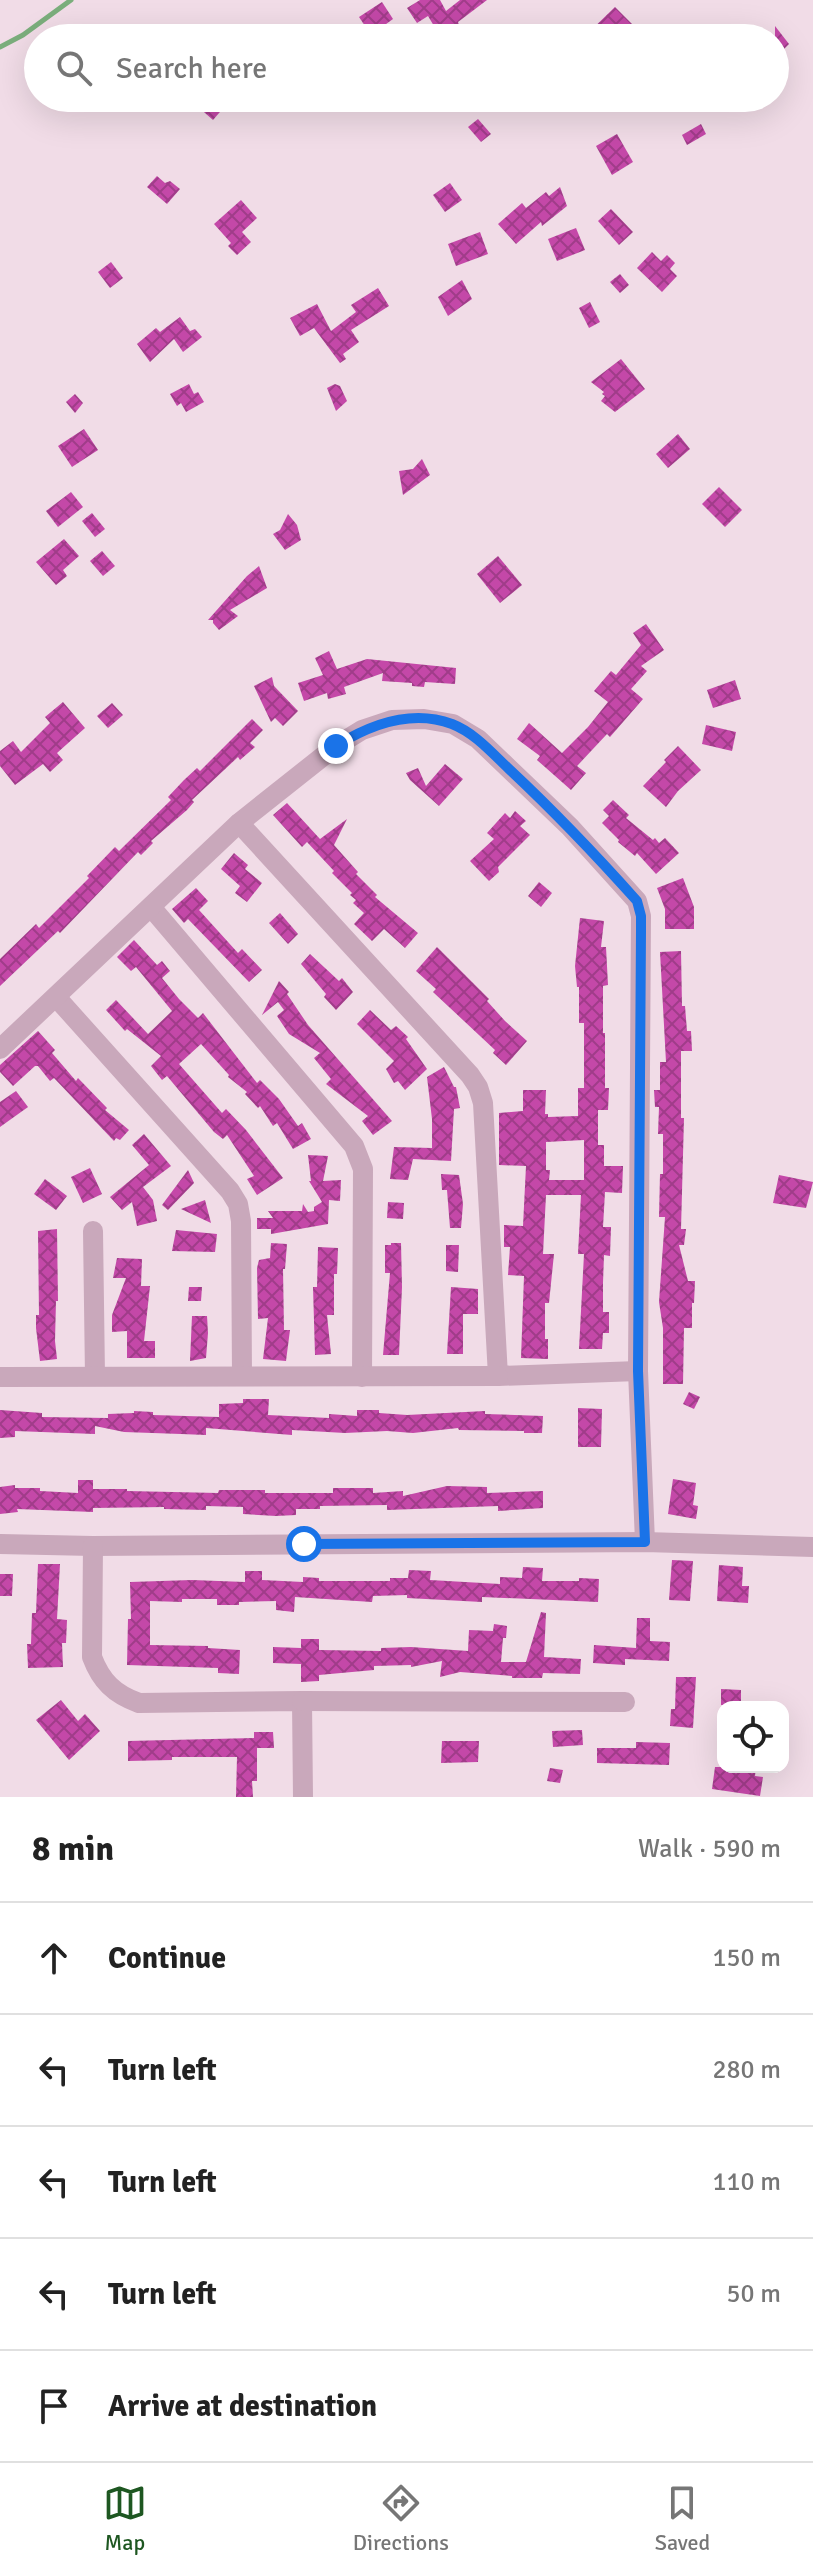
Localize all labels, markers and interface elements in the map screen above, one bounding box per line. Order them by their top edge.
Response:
search box [24,24,789,112]
icon: search [52,46,96,90]
text: Search here [116,50,267,87]
route end [318,728,354,764]
route start [286,1526,322,1562]
map controls [717,1701,789,1773]
button: locate [717,1701,789,1773]
text: 8 min [32,1828,114,1870]
text: Walk · 590 m [638,1833,781,1865]
icon: ahead [32,1936,76,1980]
text: Continue [108,1940,226,1977]
text: 150 m [712,1942,781,1974]
icon: left [32,2048,76,2092]
text: Turn left [108,2052,217,2089]
text: 280 m [712,2054,781,2086]
icon: left [32,2160,76,2204]
text: Turn left [108,2164,217,2201]
text: 110 m [712,2166,781,2198]
icon: left [32,2272,76,2316]
text: Turn left [108,2276,217,2313]
text: 50 m [726,2278,781,2310]
icon: arrive [32,2384,76,2428]
text: Arrive at destination [108,2388,377,2425]
tab: Map [103,2481,147,2556]
tab: Directions [353,2481,449,2556]
tab: Saved [655,2481,710,2556]

